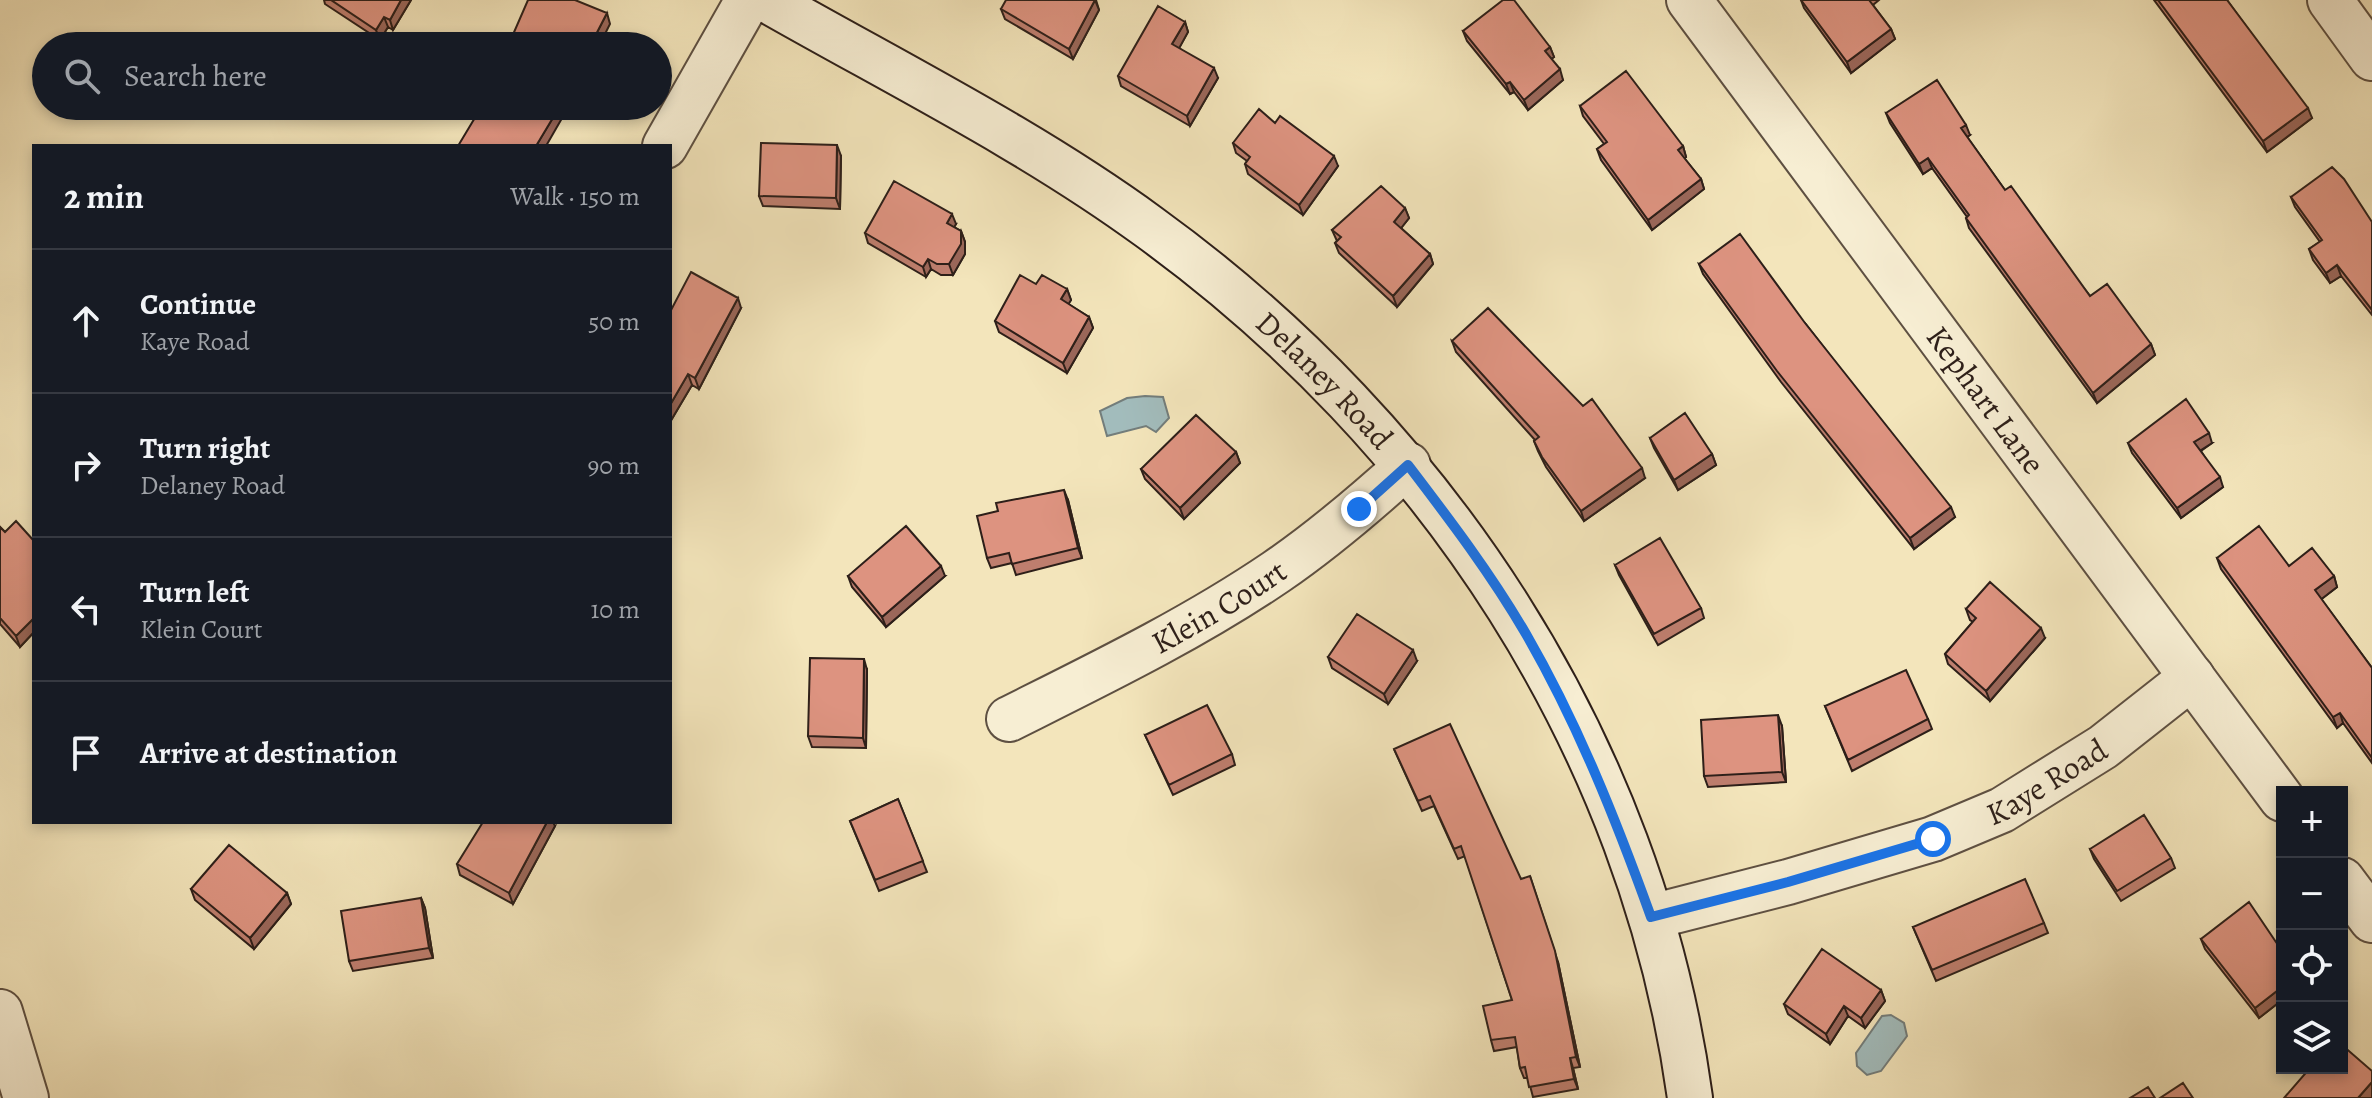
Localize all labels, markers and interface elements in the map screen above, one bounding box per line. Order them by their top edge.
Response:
search box [32,32,672,120]
icon: search [60,54,104,98]
text: Search here [124,56,267,96]
text: 2 min [64,173,144,220]
text: Walk · 150 m [510,179,640,214]
text: Continue [140,284,256,324]
icon: ahead [64,299,108,343]
street label: Delaney Road [1246,301,1404,459]
text: 50 m [588,304,640,339]
street label: Kephart Lane [1916,317,2055,483]
text: Kaye Road [140,324,250,359]
text: Turn right [140,428,270,468]
icon: right [64,443,108,487]
text: 90 m [588,448,640,483]
text: Delaney Road [140,468,285,503]
route end [1341,491,1377,527]
street label: Klein Court [1143,549,1295,664]
text: Turn left [140,572,249,612]
icon: left [64,587,108,631]
text: 10 m [590,592,640,627]
text: Klein Court [140,612,262,647]
street label: Kaye Road [1980,727,2116,836]
icon: arrive [64,731,108,775]
text: Arrive at destination [140,733,397,773]
map controls [2276,786,2348,1074]
button: + [2276,786,2348,858]
route start [1915,821,1951,857]
button: − [2276,858,2348,930]
button: locate [2276,930,2348,1002]
button: layers [2276,1002,2348,1074]

